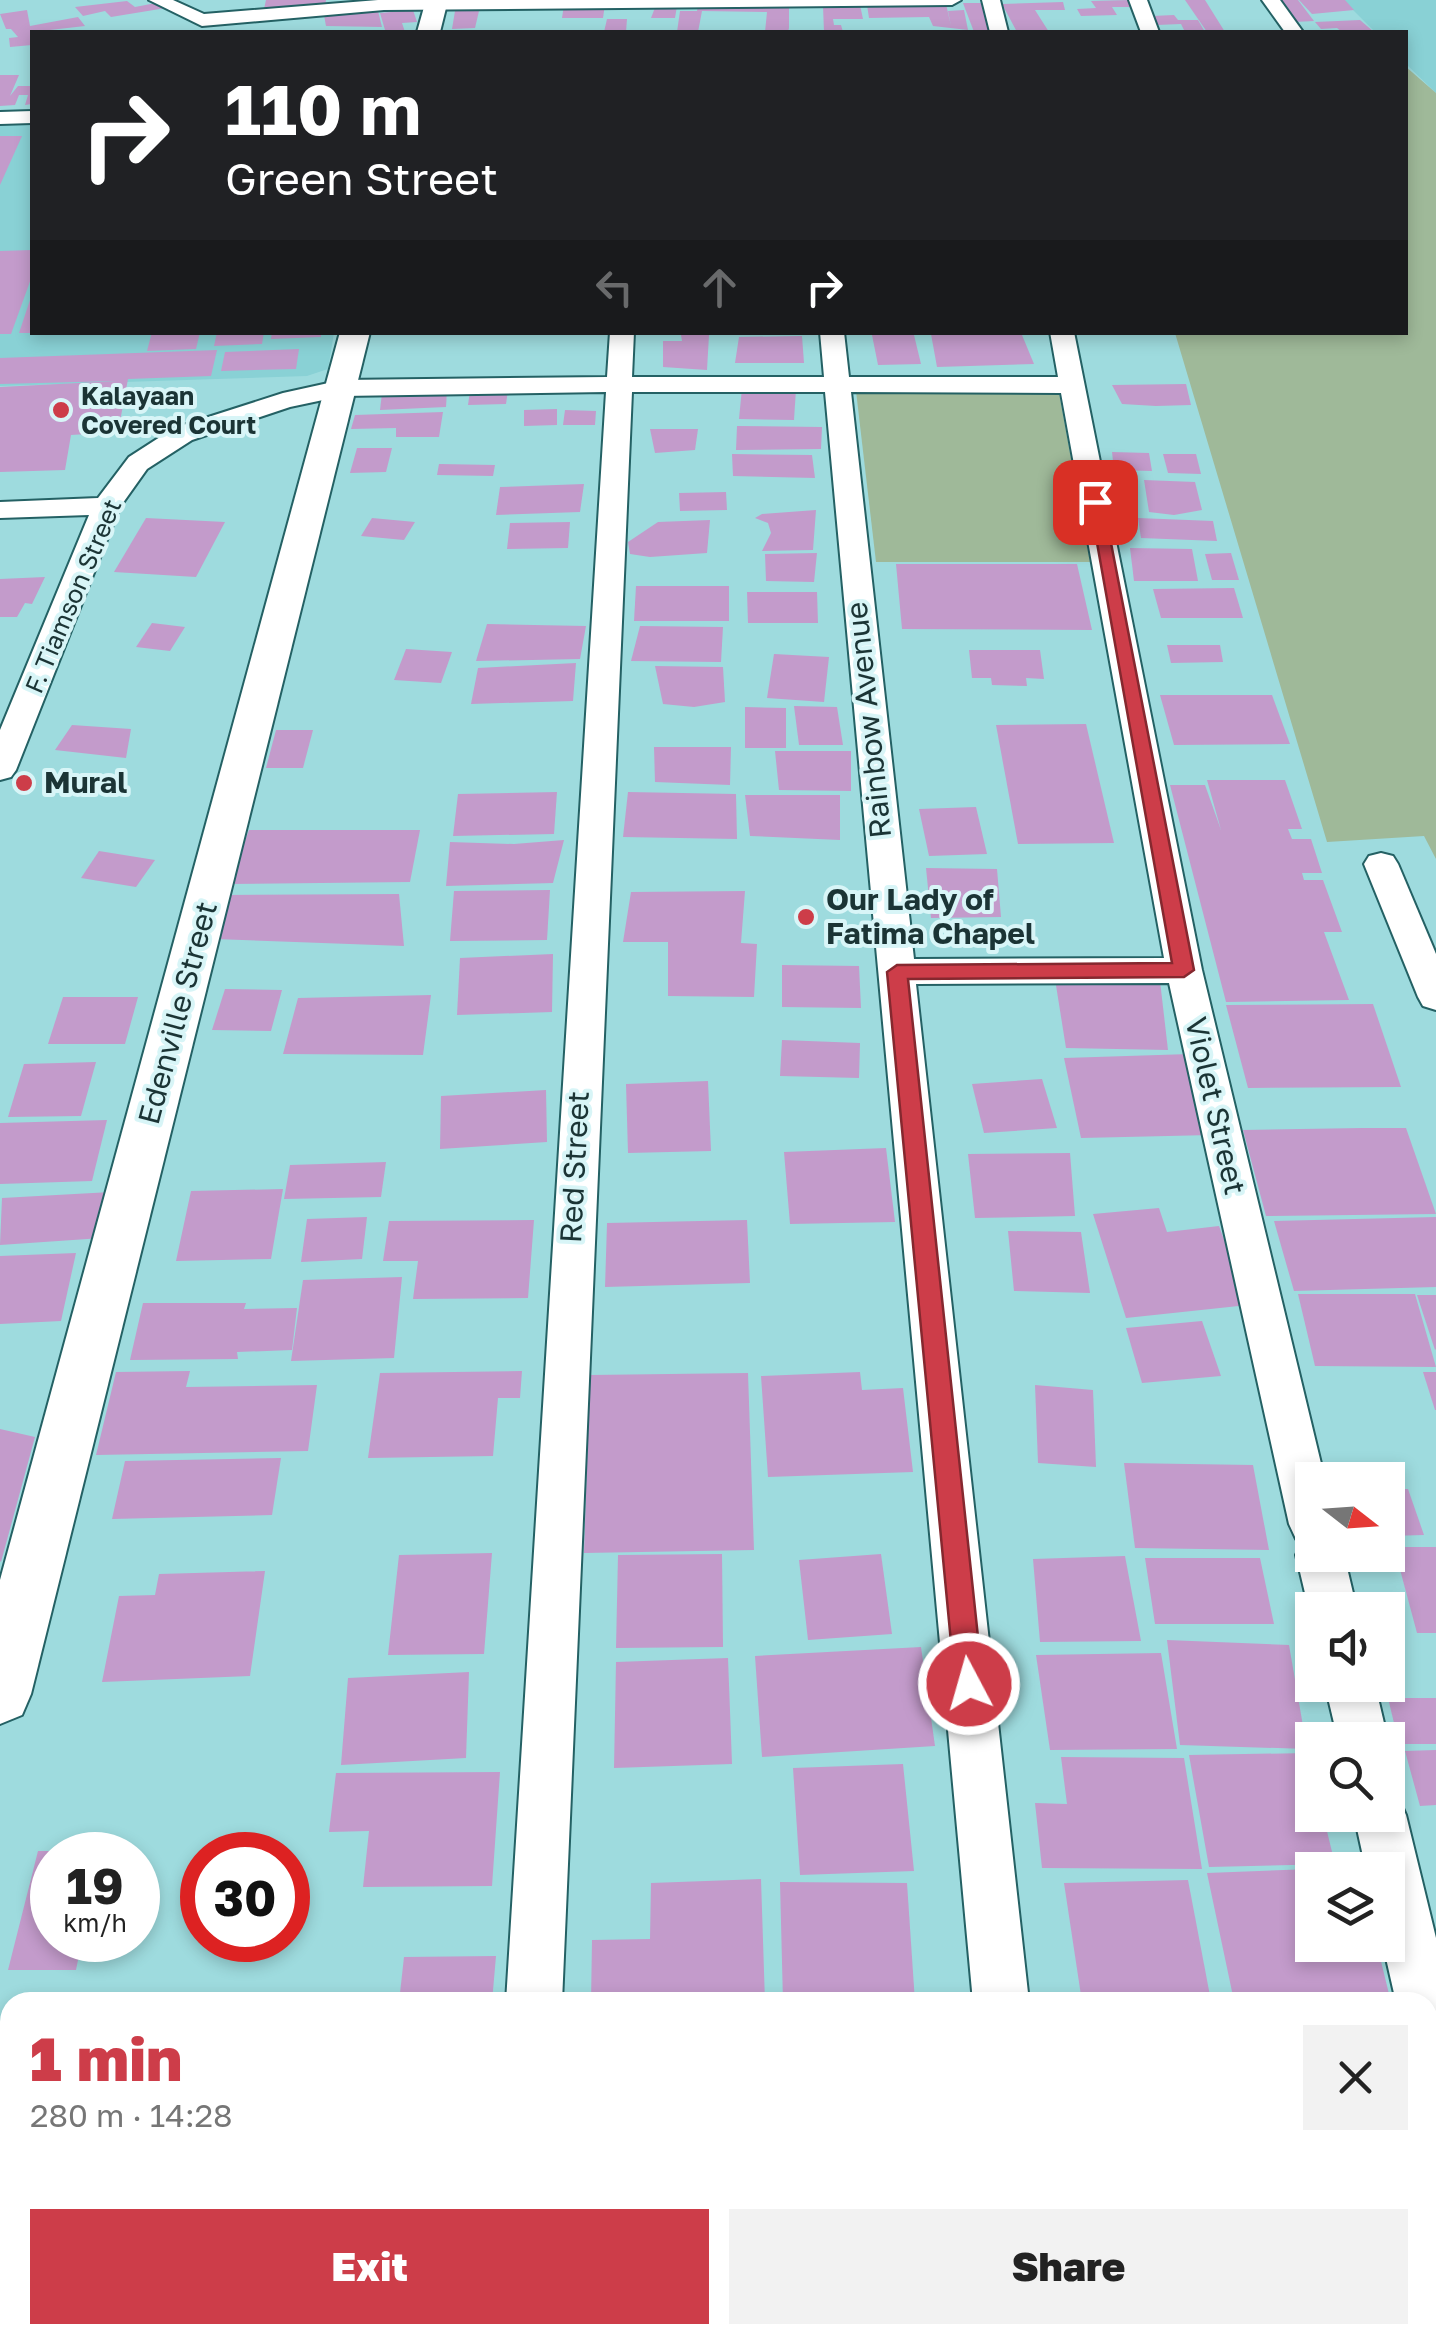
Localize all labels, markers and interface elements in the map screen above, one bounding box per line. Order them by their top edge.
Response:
text: 110 m [225,66,421,150]
icon: right [60,70,190,200]
text: Green Street [225,151,498,205]
icon: left [587,260,642,315]
icon: ahead [692,260,747,315]
icon: right [797,260,852,315]
place label: Kalayaan Covered Court [81,380,256,440]
marker: Kalayaan Covered Court [50,399,72,421]
pin [1053,460,1138,545]
icon: arrive [1068,475,1123,530]
street label: F. Tiamson Street [18,494,127,698]
street label: Rainbow Avenue [838,600,898,840]
place label: Mural [44,764,127,800]
marker: Mural [13,772,35,794]
place label: Our Lady of Fatima Chapel [826,881,1035,951]
street label: Edenville Street [130,897,224,1128]
marker: Our Lady of Fatima Chapel [795,906,817,928]
street label: Violet Street [1178,1013,1254,1198]
street label: Red Street [552,1090,596,1244]
north arrow [1295,1462,1405,1572]
map controls [1295,1462,1405,1962]
button: sound [1295,1592,1405,1702]
position arrow [917,1632,1021,1736]
button: search [1295,1722,1405,1832]
speed limit sign: 30 [180,1832,310,1962]
button: layers [1295,1852,1405,1962]
text: 19 [66,1855,124,1915]
text: km/h [63,1907,127,1938]
text: 1 min [30,2022,182,2094]
button: close [1303,2025,1408,2130]
text: 280 m · 14:28 [30,2096,233,2134]
button: Exit [30,2209,709,2324]
button: Share [729,2209,1408,2324]

